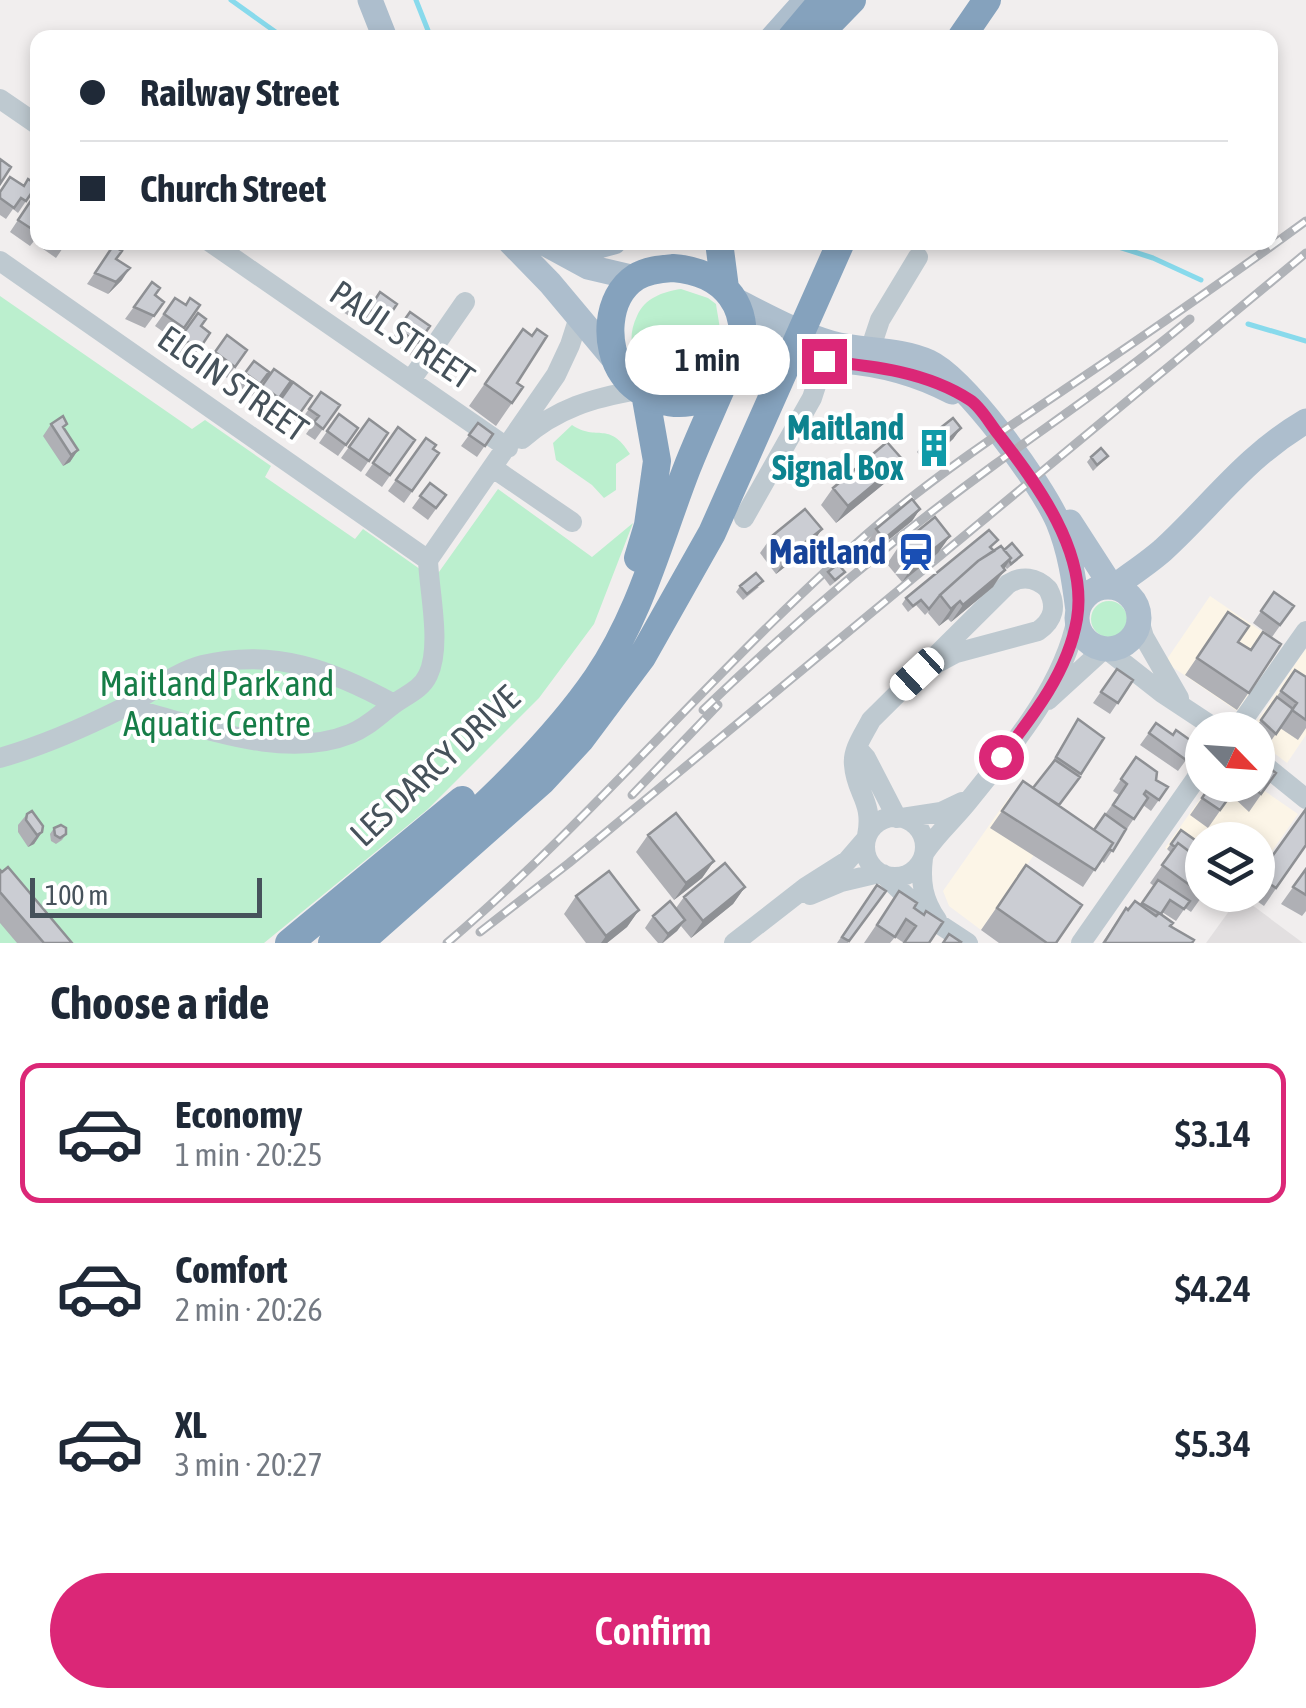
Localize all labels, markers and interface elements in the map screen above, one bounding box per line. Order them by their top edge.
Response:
text: Railway Street [140,71,339,114]
text: Church Street [140,167,326,210]
street label: PAUL STREET [323,272,482,397]
street label: ELGIN STREET [151,317,316,449]
callout: 1 min [624,326,789,396]
route end [802,339,847,384]
text: 1 min [675,341,740,378]
place label: Maitland Signal Box [772,407,904,487]
building icon: Maitland Signal Box [913,427,955,469]
place label: Maitland [769,531,886,571]
station icon: Maitland [895,531,937,573]
car [885,643,949,705]
park label: Maitland Park and Aquatic Centre [100,663,334,743]
street label: LES DARCY DRIVE [342,677,527,854]
north arrow [1185,712,1275,802]
map controls [1185,712,1275,912]
route start [979,735,1024,780]
button: layers [1185,822,1275,912]
scale bar [30,873,262,918]
text: 100 m [45,879,108,911]
text: Choose a ride [50,977,269,1029]
icon: car [55,1088,145,1178]
text: Economy [175,1093,302,1136]
text: $3.14 [1175,1112,1251,1155]
text: 1 min · 20:25 [175,1136,322,1173]
icon: car [55,1243,145,1333]
text: Comfort [175,1248,287,1291]
text: $4.24 [1175,1267,1251,1310]
text: 2 min · 20:26 [175,1291,322,1328]
icon: car [55,1398,145,1488]
text: XL [175,1403,207,1446]
text: $5.34 [1175,1422,1251,1465]
text: 3 min · 20:27 [175,1446,322,1483]
button: Confirm [50,1573,1256,1688]

